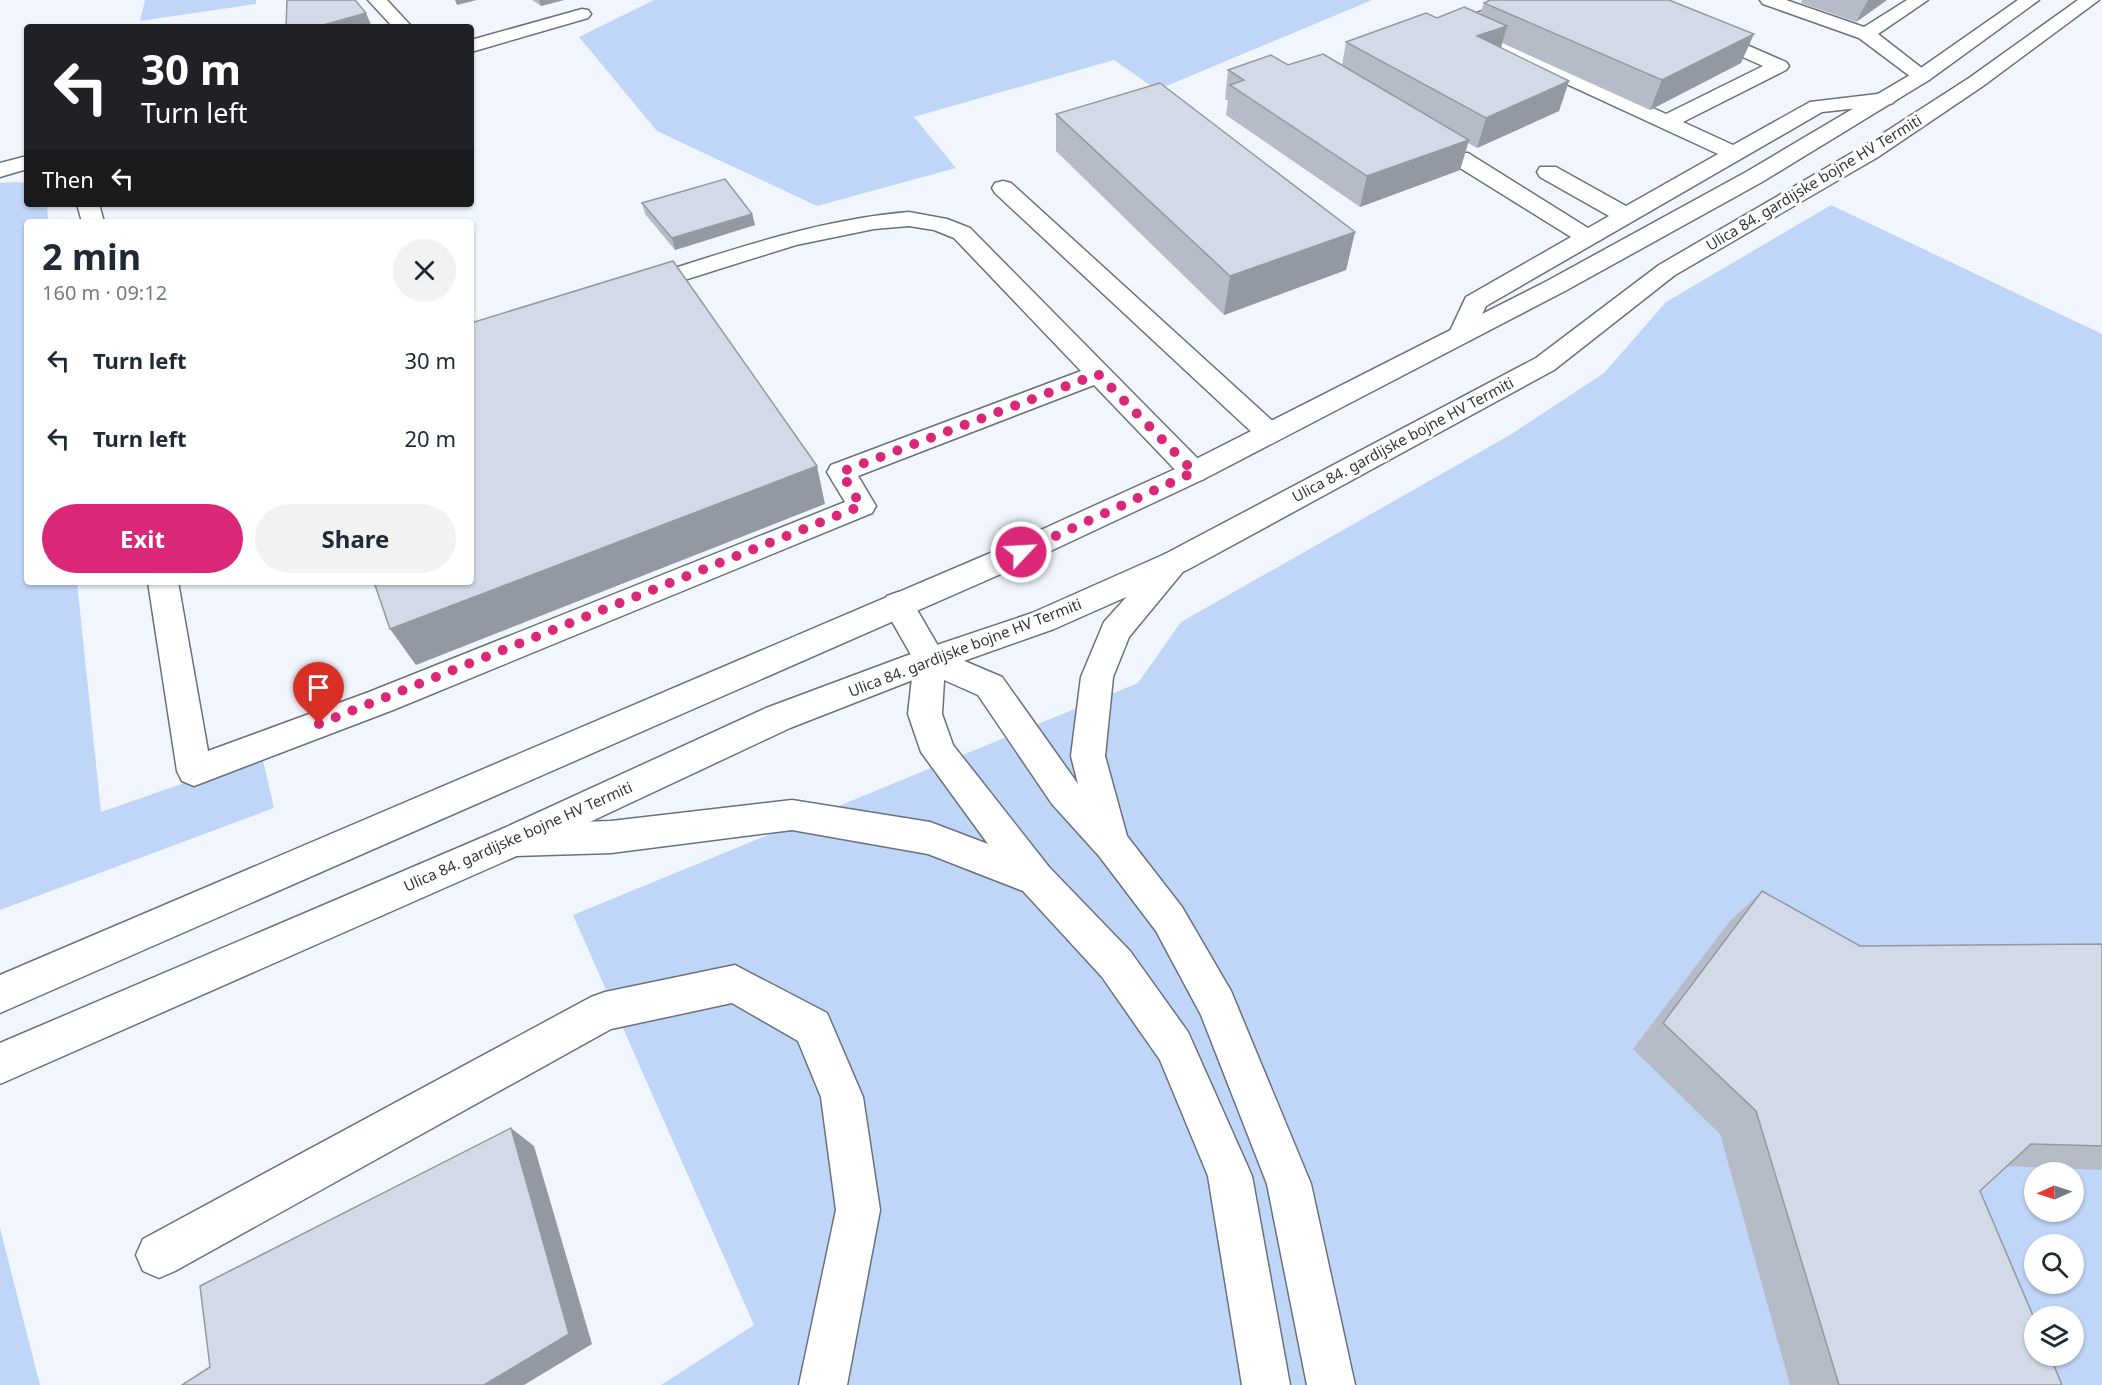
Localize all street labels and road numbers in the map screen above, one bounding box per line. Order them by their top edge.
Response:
street label: Ulica 84. gardijske bojne HV Termiti [1702,110,1925,255]
street label: Ulica 84. gardijske bojne HV Termiti [1288,372,1517,506]
street label: Ulica 84. gardijske bojne HV Termiti [845,593,1084,701]
street label: Ulica 84. gardijske bojne HV Termiti [400,776,635,896]

